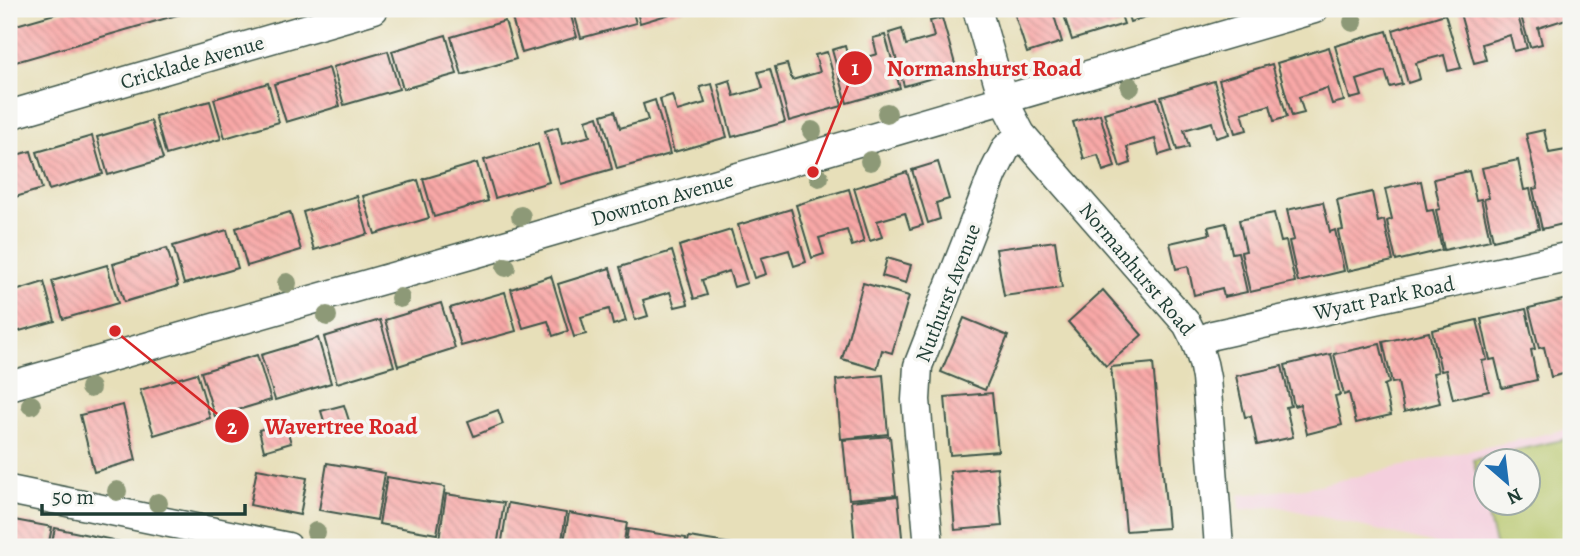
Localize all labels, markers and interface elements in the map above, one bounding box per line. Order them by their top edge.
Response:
street label: Cricklade Avenue [117,28,267,96]
callout: Normanshurst Road [837,46,1095,90]
text: Normanshurst Road [886,53,1082,84]
text: 1 [851,54,859,82]
street label: Downton Avenue [588,165,736,233]
street label: Normanhurst Road [1073,196,1201,342]
street label: Nuthurst Avenue [909,220,987,366]
street label: Wyatt Park Road [1310,269,1458,327]
callout: Wavertree Road [215,404,431,448]
text: Wavertree Road [263,411,418,442]
text: 2 [227,413,237,441]
north arrow [1472,448,1542,518]
scale bar [42,472,245,516]
text: N [1502,481,1527,511]
text: 50 m [52,483,94,511]

